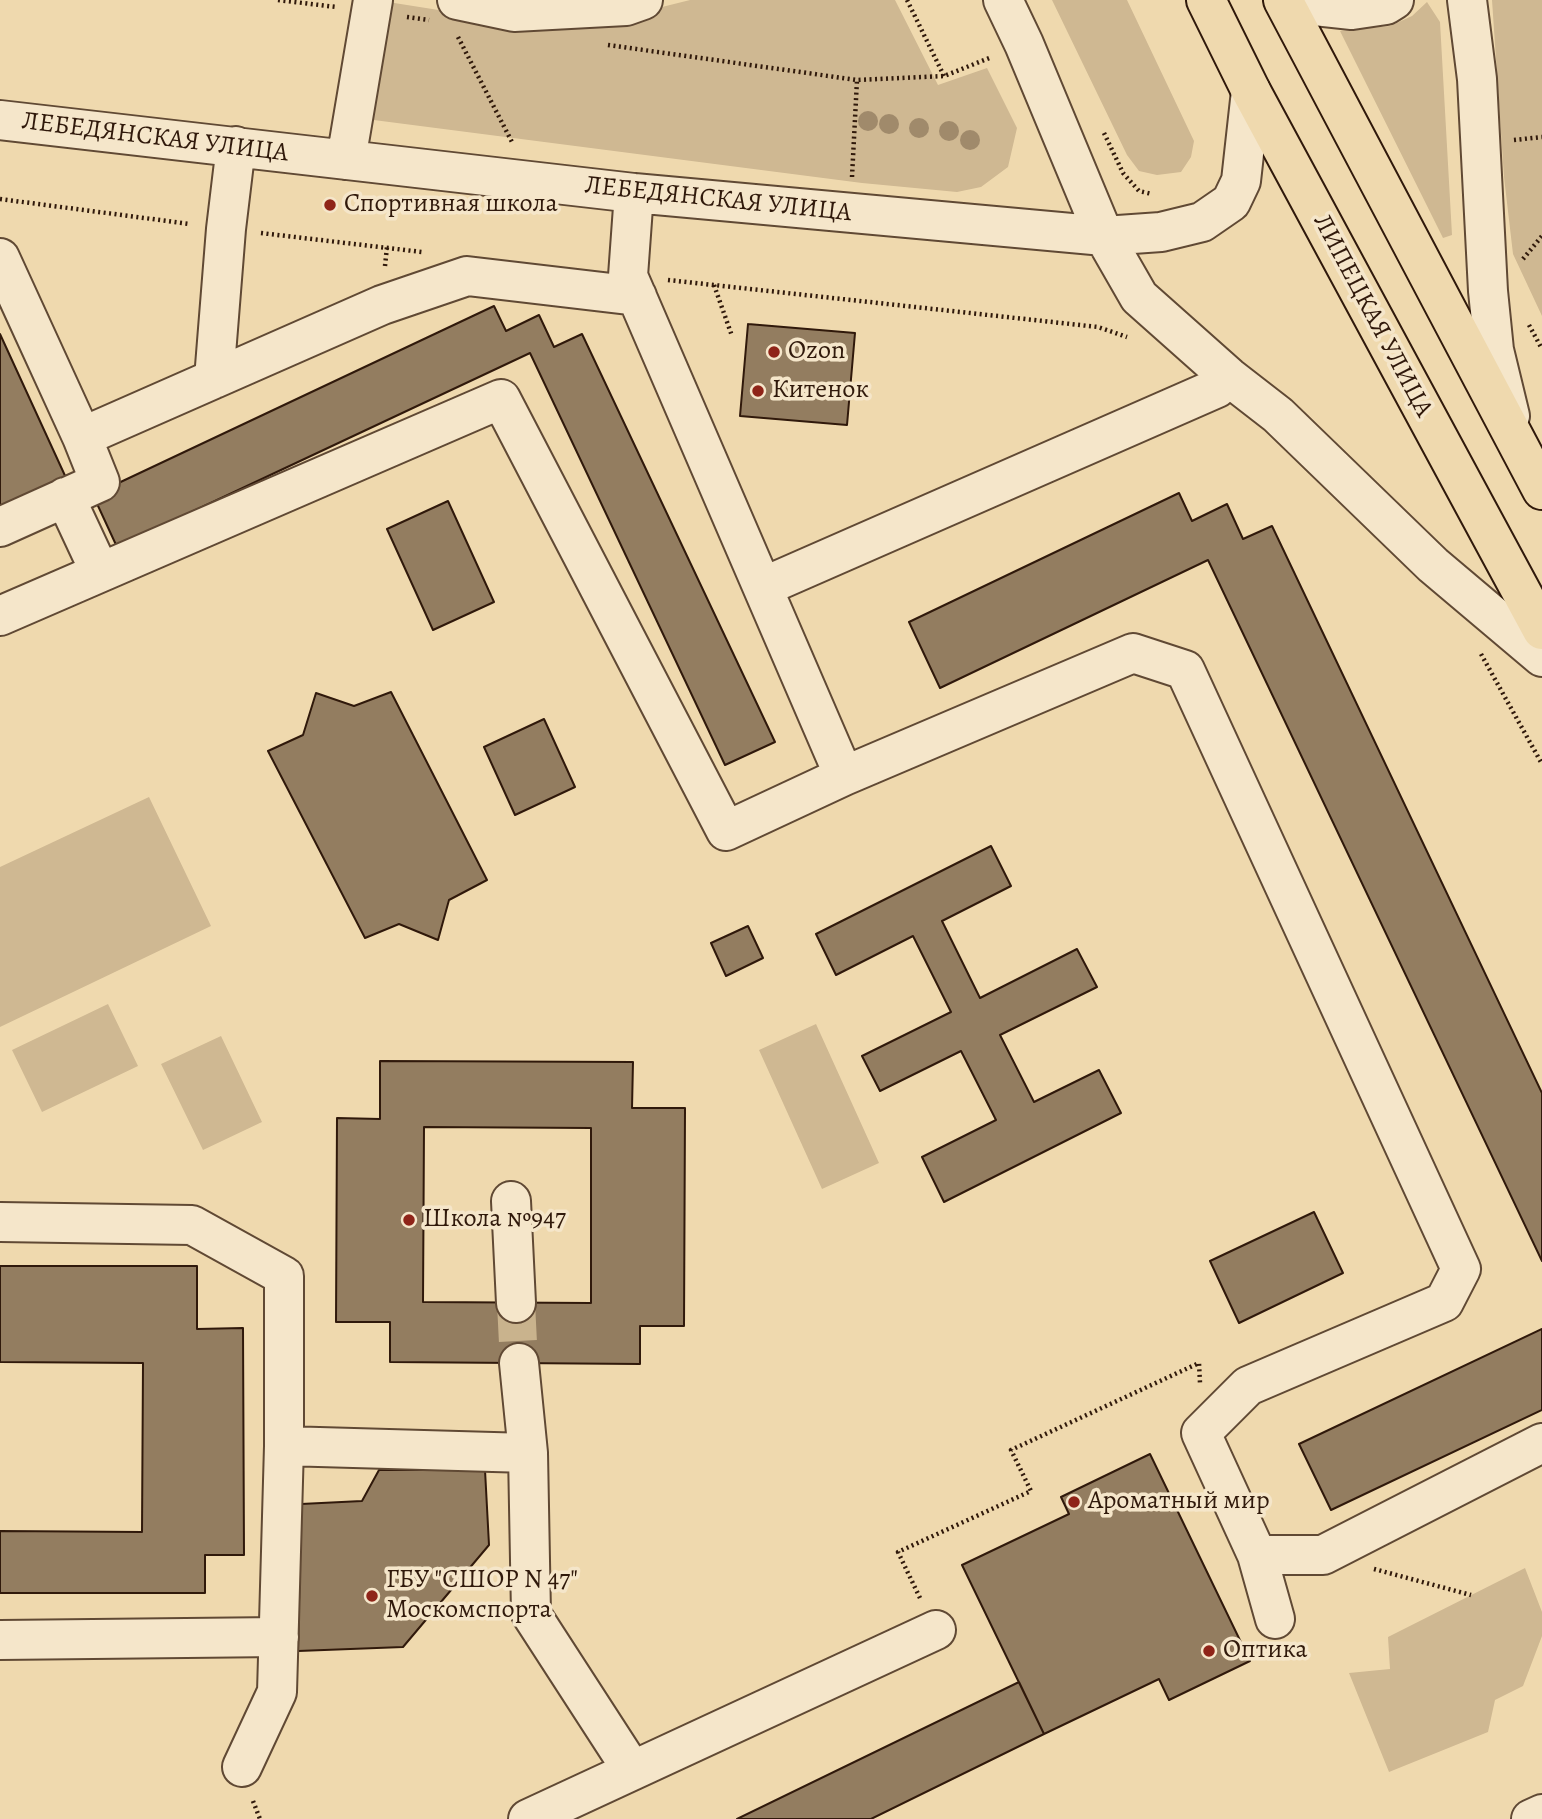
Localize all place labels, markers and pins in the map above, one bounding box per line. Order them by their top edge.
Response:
place label: Спортивная школа [344,189,558,221]
marker: Спортивная школа [322,197,338,213]
place label: Ozon [788,336,845,368]
marker: Ozon [766,344,782,360]
place label: Китенок [772,375,869,407]
marker: Китенок [750,383,766,399]
place label: Школа №947 [423,1204,566,1236]
marker: Школа №947 [401,1212,417,1228]
place label: Ароматный мир [1088,1486,1270,1518]
marker: Ароматный мир [1066,1494,1082,1510]
place label: ГБУ "СШОР N 47" Москомспорта [386,1565,578,1626]
marker: ГБУ "СШОР N 47" Москомспорта [364,1588,380,1604]
place label: Оптика [1223,1635,1307,1667]
marker: Оптика [1201,1643,1217,1659]

